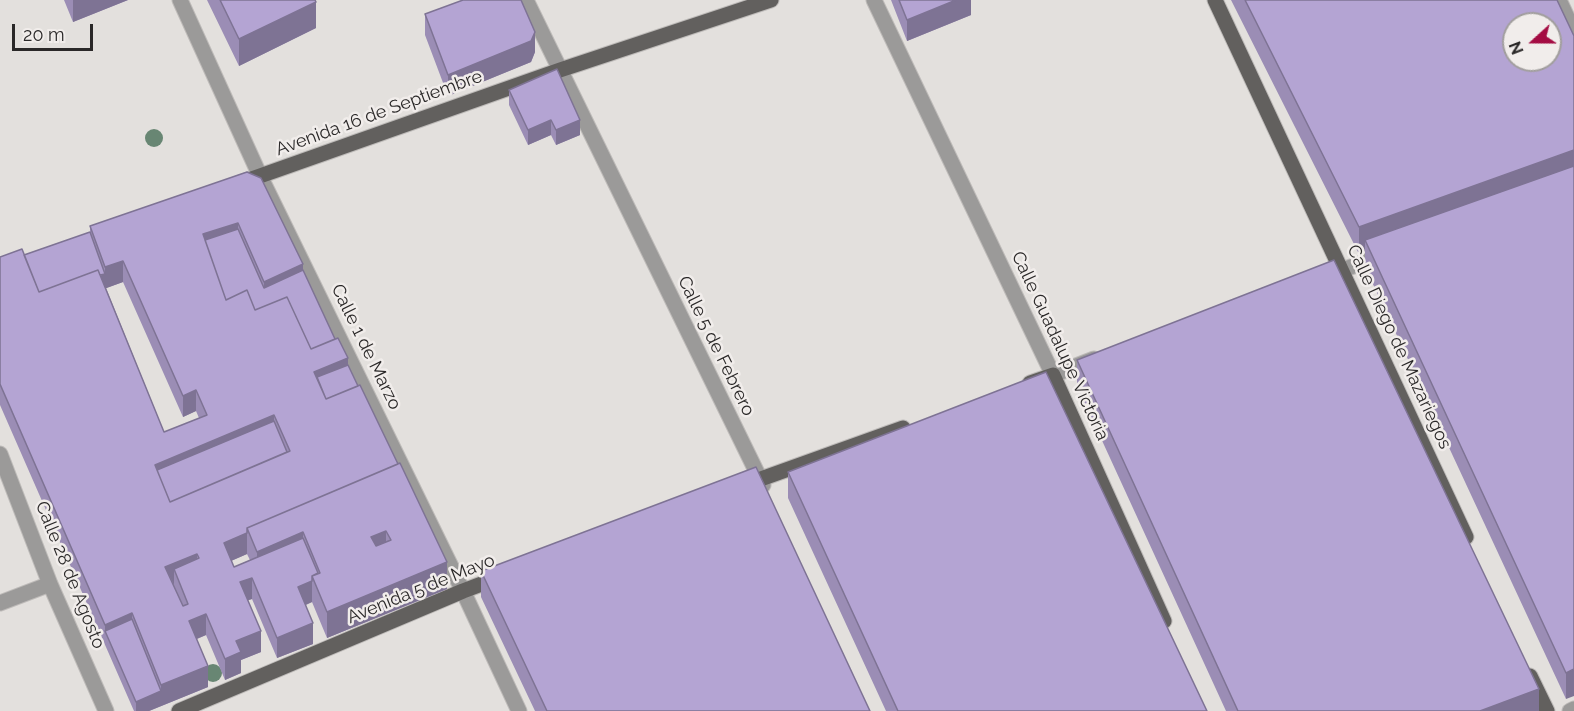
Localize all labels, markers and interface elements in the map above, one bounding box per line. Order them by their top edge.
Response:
scale bar [15,12,96,50]
north arrow [1502,12,1562,72]
text: 20 m [23,24,65,45]
text: N [1506,39,1528,57]
street label: Avenida 16 de Septiembre [273,66,485,160]
street label: Calle Diego de Mazariegos [1342,241,1456,453]
street label: Calle Guadalupe Victoria [1007,248,1113,444]
street label: Calle 5 de Febrero [673,273,759,419]
street label: Calle 1 de Marzo [326,281,406,413]
street label: Calle 28 de Agosto [31,498,109,652]
street label: Avenida 5 de Mayo [344,549,498,629]

